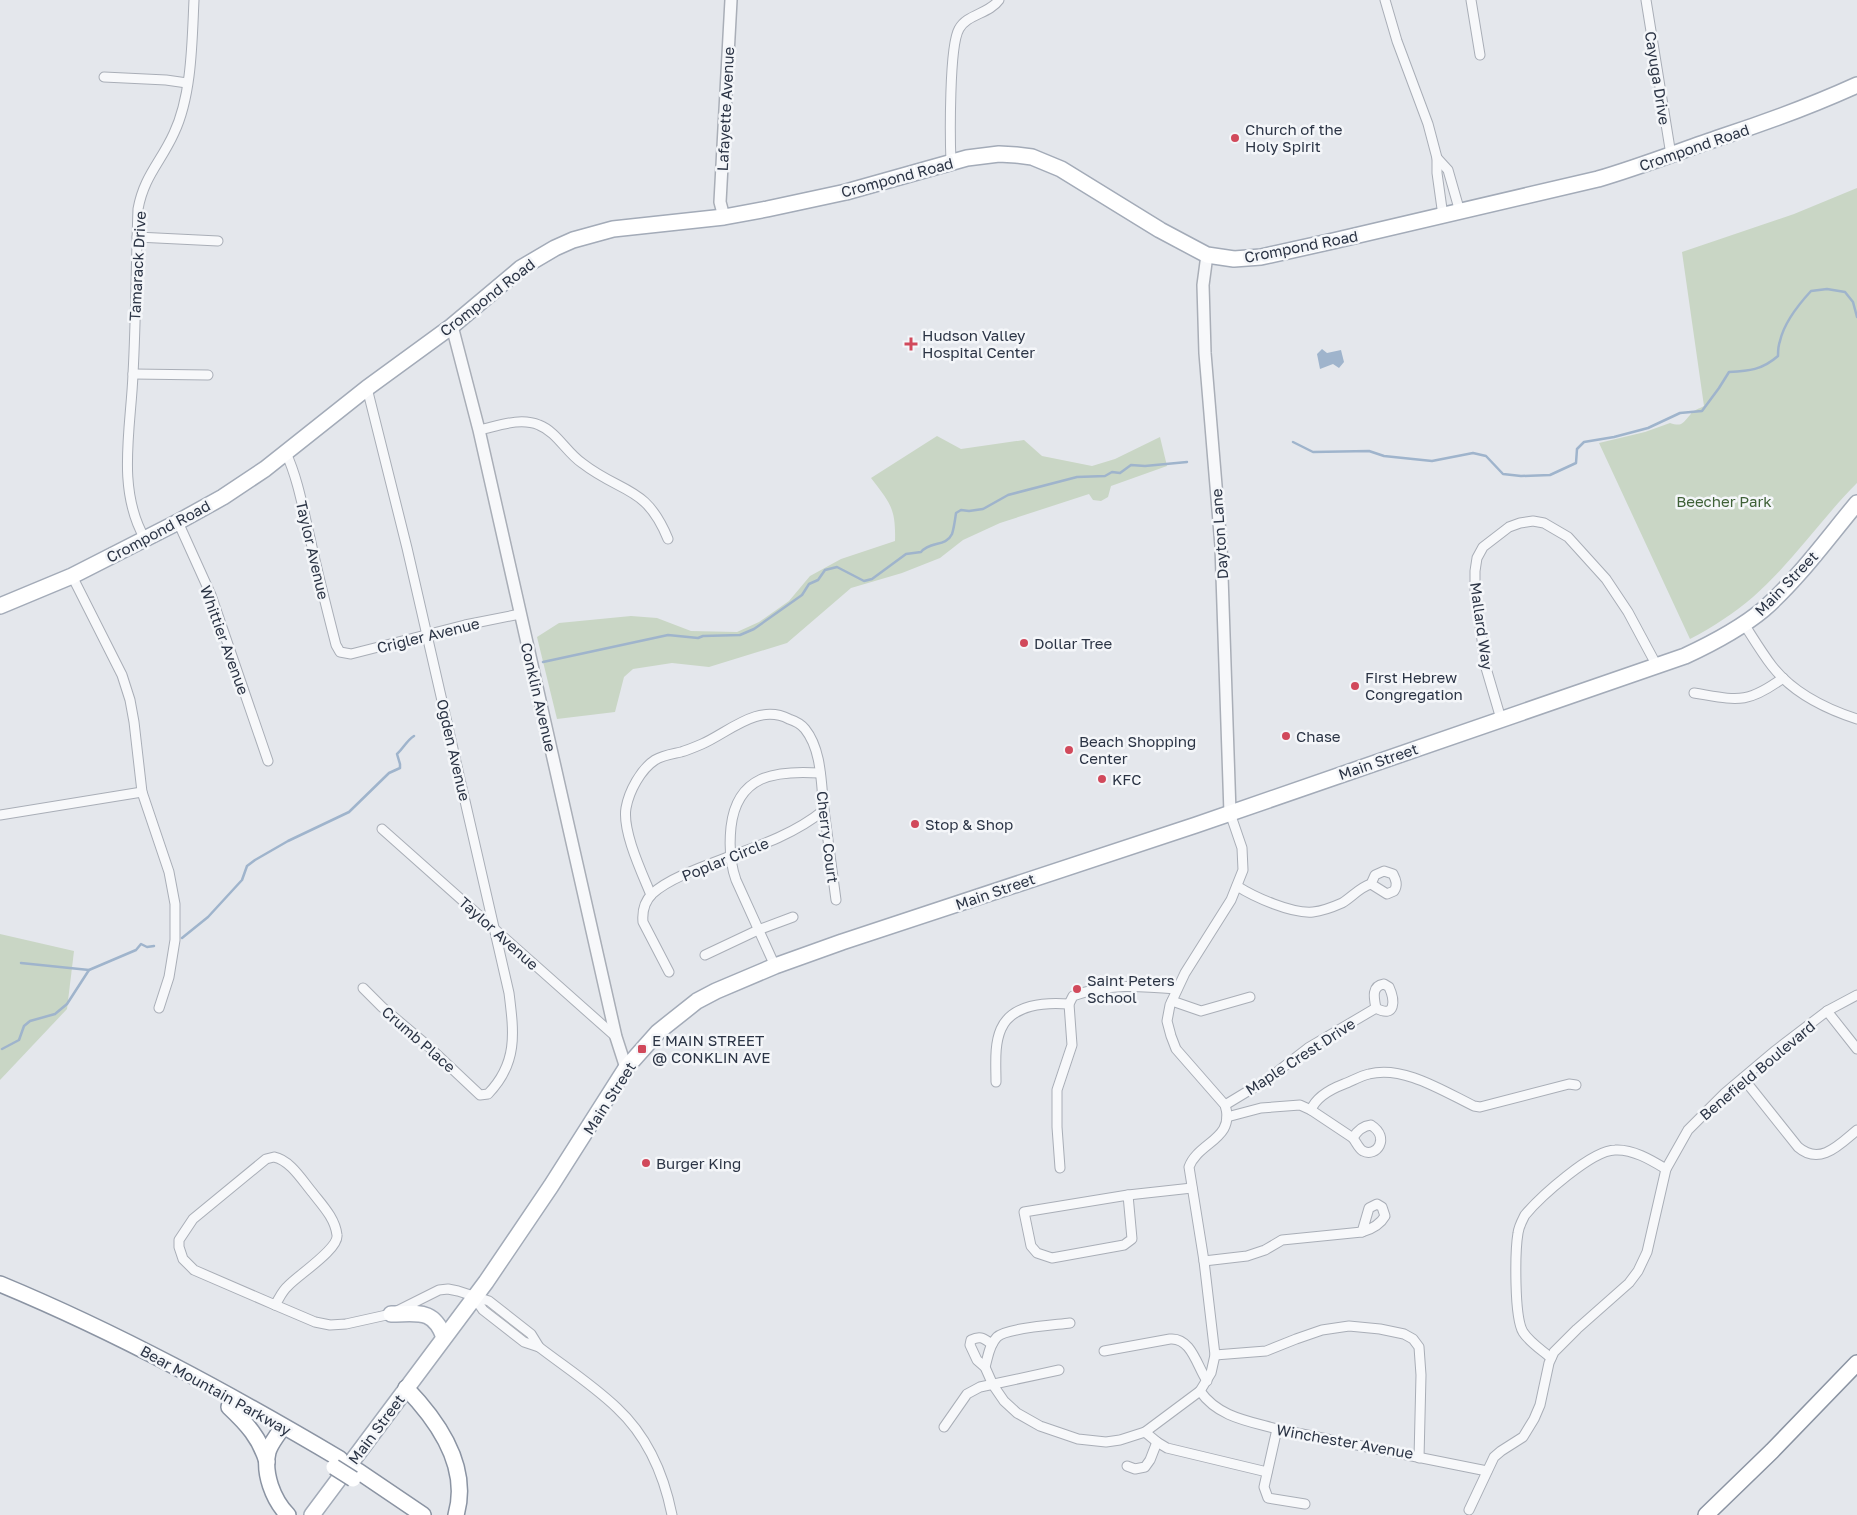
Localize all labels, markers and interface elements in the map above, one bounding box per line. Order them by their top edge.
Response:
street label: Cayuga Drive [1642,30,1674,126]
street label: Lafayette Avenue [713,46,737,172]
place label: Church of the Holy Spirit [1245,120,1343,155]
street label: Crompond Road [1637,120,1751,174]
marker: Church of the Holy Spirit [1229,132,1241,144]
street label: Crompond Road [839,153,955,201]
street label: Tamarack Drive [125,210,149,321]
street label: Crompond Road [1243,226,1359,266]
street label: Crompond Road [436,254,538,340]
place label: Hudson Valley Hospital Center [922,326,1035,361]
marker: Hudson Valley Hospital Center [904,337,918,351]
street label: Dayton Lane [1207,488,1231,580]
park label: Beecher Park [1676,492,1772,510]
street label: Crompond Road [103,496,213,566]
street label: Taylor Avenue [293,499,333,601]
street label: Main Street [1751,547,1821,619]
street label: Mallard Way [1467,581,1497,672]
street label: Whittier Avenue [197,583,253,697]
street label: Crigler Avenue [375,613,482,656]
place label: Dollar Tree [1034,634,1113,652]
marker: Dollar Tree [1018,637,1030,649]
street label: Conklin Avenue [518,641,560,754]
place label: First Hebrew Congregation [1365,668,1463,703]
marker: First Hebrew Congregation [1349,680,1361,692]
street label: Ogden Avenue [434,697,475,803]
place label: Chase [1296,727,1341,745]
marker: Chase [1280,730,1292,742]
place label: Beach Shopping Center [1079,732,1196,767]
street label: Main Street [1336,739,1420,783]
marker: Beach Shopping Center [1063,744,1075,756]
place label: KFC [1112,770,1141,788]
marker: KFC [1096,773,1108,785]
street label: Cherry Court [813,790,843,884]
place label: Stop & Shop [925,815,1013,833]
marker: Stop & Shop [909,818,921,830]
street label: Poplar Circle [679,833,771,885]
street label: Main Street [953,869,1037,913]
street label: Taylor Avenue [456,893,543,974]
place label: Saint Peters School [1087,971,1175,1006]
marker: Saint Peters School [1071,983,1083,995]
street label: Crumb Place [379,1002,460,1076]
street label: Maple Crest Drive [1242,1014,1358,1098]
street label: Benefield Boulevard [1696,1017,1818,1123]
place label: E MAIN STREET @ CONKLIN AVE [652,1031,770,1066]
marker: E MAIN STREET @ CONKLIN AVE [636,1043,648,1055]
street label: Main Street [579,1058,639,1138]
place label: Burger King [656,1154,741,1172]
marker: Burger King [640,1157,652,1169]
street label: Bear Mountain Parkway [138,1341,295,1439]
street label: Main Street [344,1391,408,1467]
street label: Winchester Avenue [1275,1420,1415,1462]

